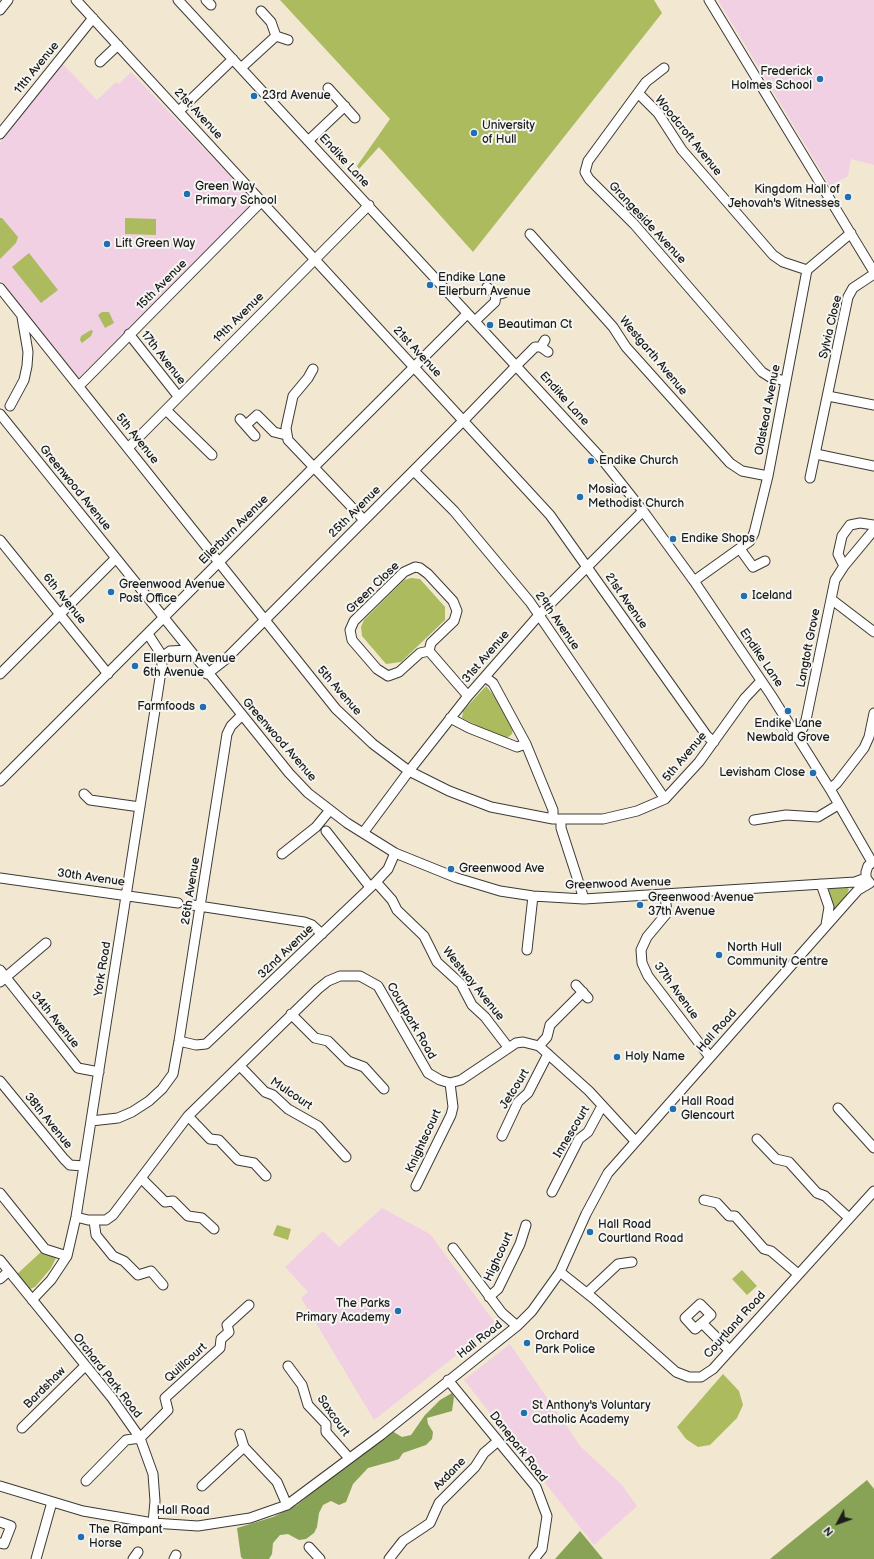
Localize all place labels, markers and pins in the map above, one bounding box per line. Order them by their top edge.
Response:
place label: Frederick Holmes School [731,65,812,93]
marker: Frederick Holmes School [815,74,825,84]
place label: 23rd Avenue [262,89,331,103]
marker: 23rd Avenue [249,91,259,101]
place label: University of Hull [482,119,535,147]
marker: University of Hull [469,128,479,138]
place label: Green Way Primary School [195,180,277,208]
place label: Kingdom Hall of Jehovah's Witnesses [728,183,840,211]
marker: Green Way Primary School [182,189,192,199]
marker: Kingdom Hall of Jehovah's Witnesses [843,192,853,202]
place label: Lift Green Way [115,237,195,251]
marker: Lift Green Way [102,239,112,249]
place label: Endike Lane Ellerburn Avenue [438,271,531,299]
marker: Endike Lane Ellerburn Avenue [425,280,435,290]
place label: Beautiman Ct [498,318,572,332]
marker: Beautiman Ct [485,320,495,330]
place label: Endike Church [599,454,678,468]
marker: Endike Church [586,456,596,466]
place label: Mosiac Methodist Church [588,483,684,511]
marker: Mosiac Methodist Church [575,492,585,502]
place label: Endike Shops [681,532,755,546]
marker: Endike Shops [668,534,678,544]
place label: Greenwood Avenue Post Office [119,578,225,606]
marker: Greenwood Avenue Post Office [106,587,116,597]
place label: Iceland [752,589,792,603]
marker: Iceland [739,591,749,601]
place label: Ellerburn Avenue 6th Avenue [143,652,236,680]
marker: Ellerburn Avenue 6th Avenue [130,661,140,671]
place label: Farmfoods [137,700,195,714]
marker: Farmfoods [198,702,208,712]
marker: Endike Lane Newbald Grove [783,706,793,716]
place label: Endike Lane Newbald Grove [746,717,830,745]
place label: Levisham Close [719,766,805,780]
marker: Levisham Close [808,768,818,778]
place label: Greenwood Ave [459,862,544,876]
marker: Greenwood Ave [446,864,456,874]
place label: Greenwood Avenue 37th Avenue [648,891,754,919]
marker: Greenwood Avenue 37th Avenue [635,900,645,910]
place label: North Hull Community Centre [727,941,828,969]
marker: North Hull Community Centre [714,950,724,960]
place label: Holy Name [625,1050,685,1064]
marker: Holy Name [612,1052,622,1062]
place label: Hall Road Glencourt [681,1095,734,1123]
marker: Hall Road Glencourt [668,1104,678,1114]
place label: Hall Road Courtland Road [598,1218,683,1246]
marker: Hall Road Courtland Road [585,1227,595,1237]
place label: The Parks Primary Academy [295,1297,390,1325]
marker: The Parks Primary Academy [393,1306,403,1316]
place label: Orchard Park Police [535,1329,595,1357]
marker: Orchard Park Police [522,1338,532,1348]
place label: St Anthony's Voluntary Catholic Academy [532,1399,651,1427]
marker: St Anthony's Voluntary Catholic Academy [519,1408,529,1418]
place label: The Rampant Horse [89,1523,162,1551]
marker: The Rampant Horse [76,1532,86,1542]

